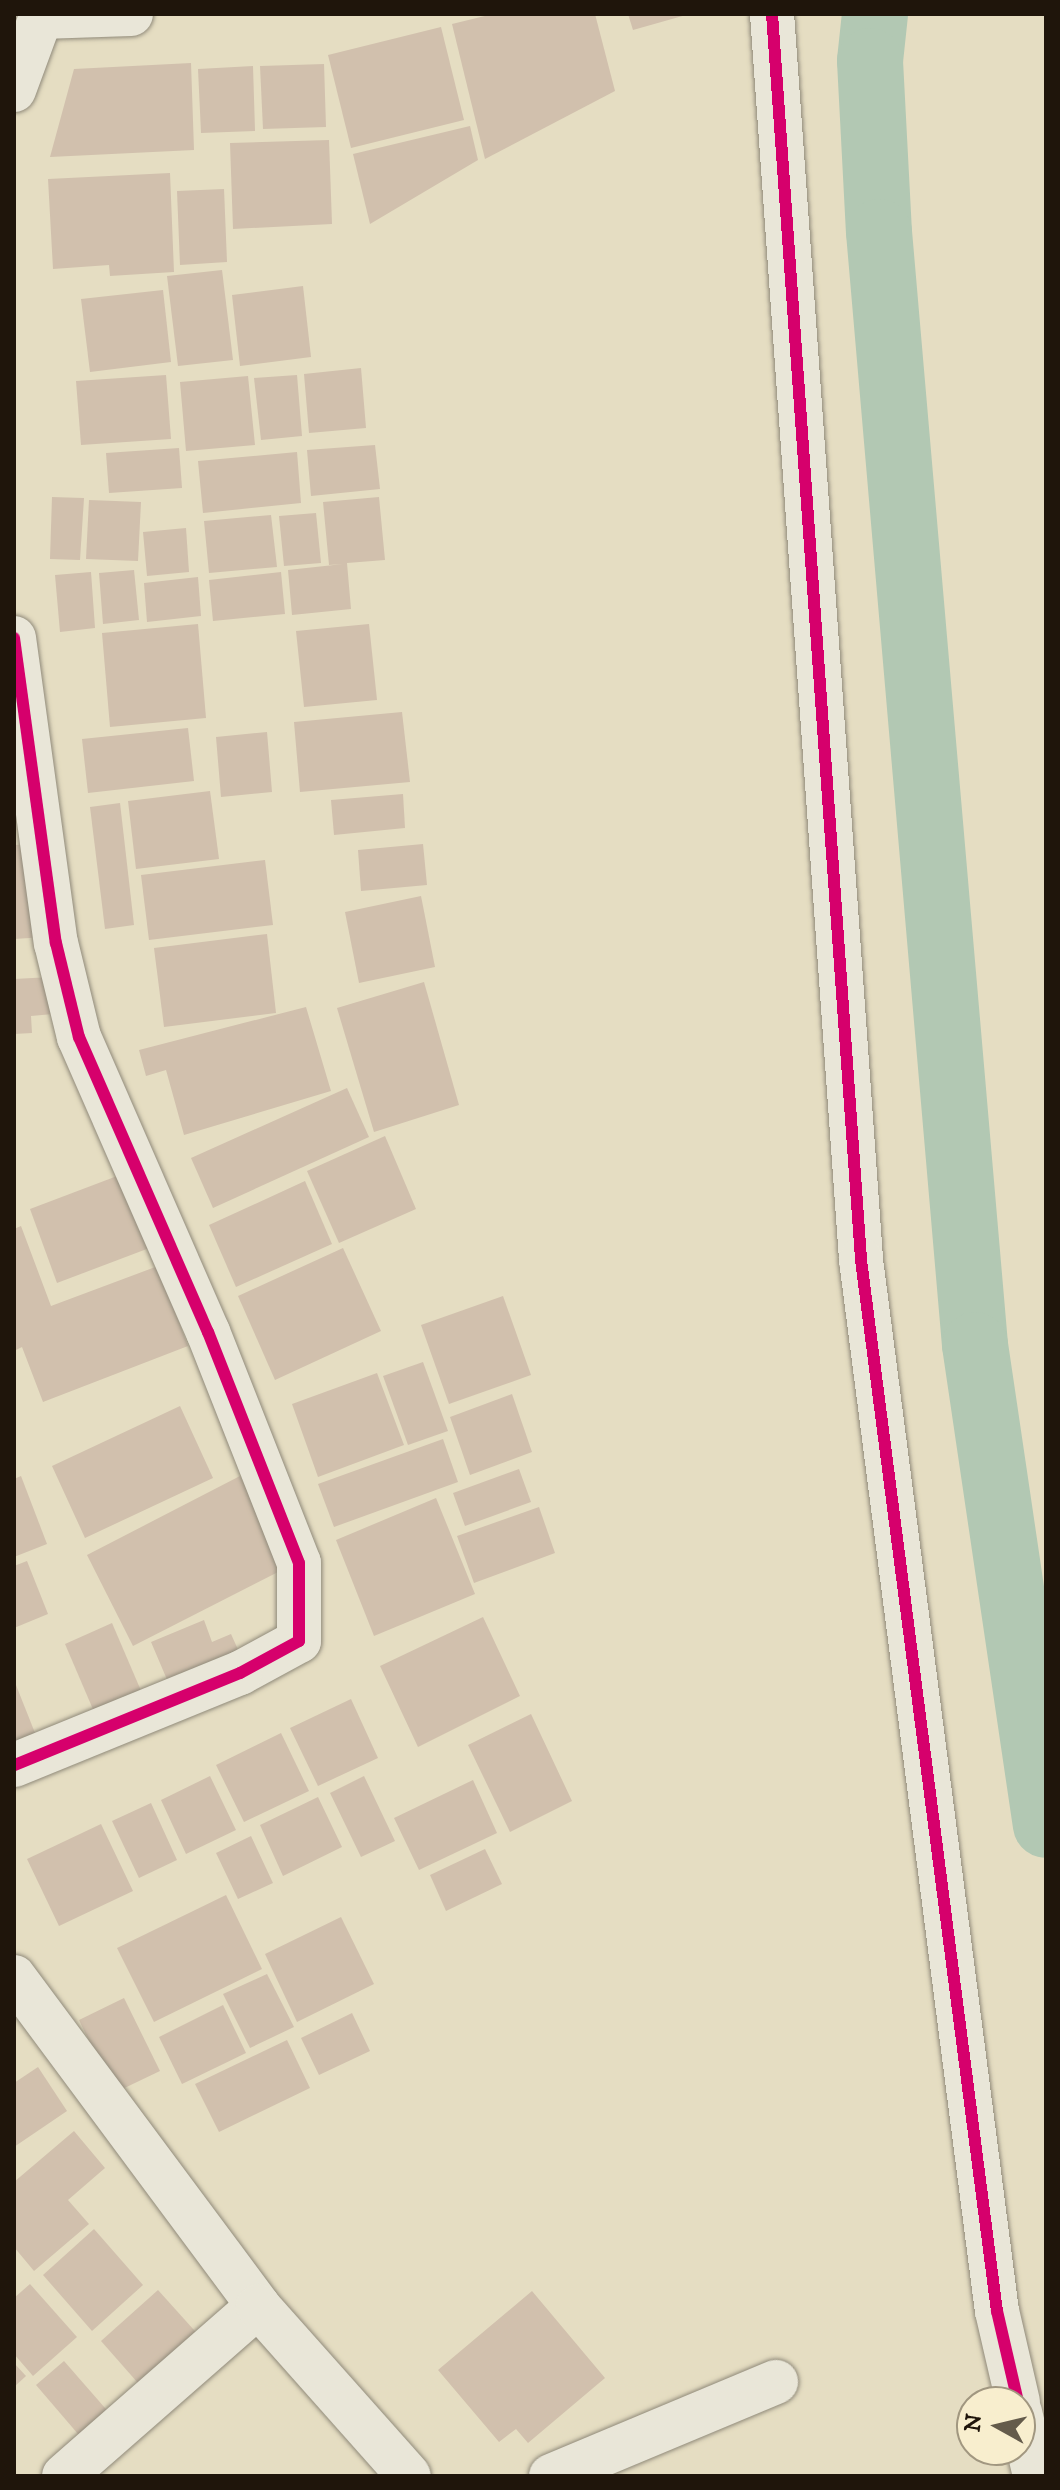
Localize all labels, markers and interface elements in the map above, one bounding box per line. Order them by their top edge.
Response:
north arrow [956,2386,1036,2466]
text: N [959,2412,988,2434]

